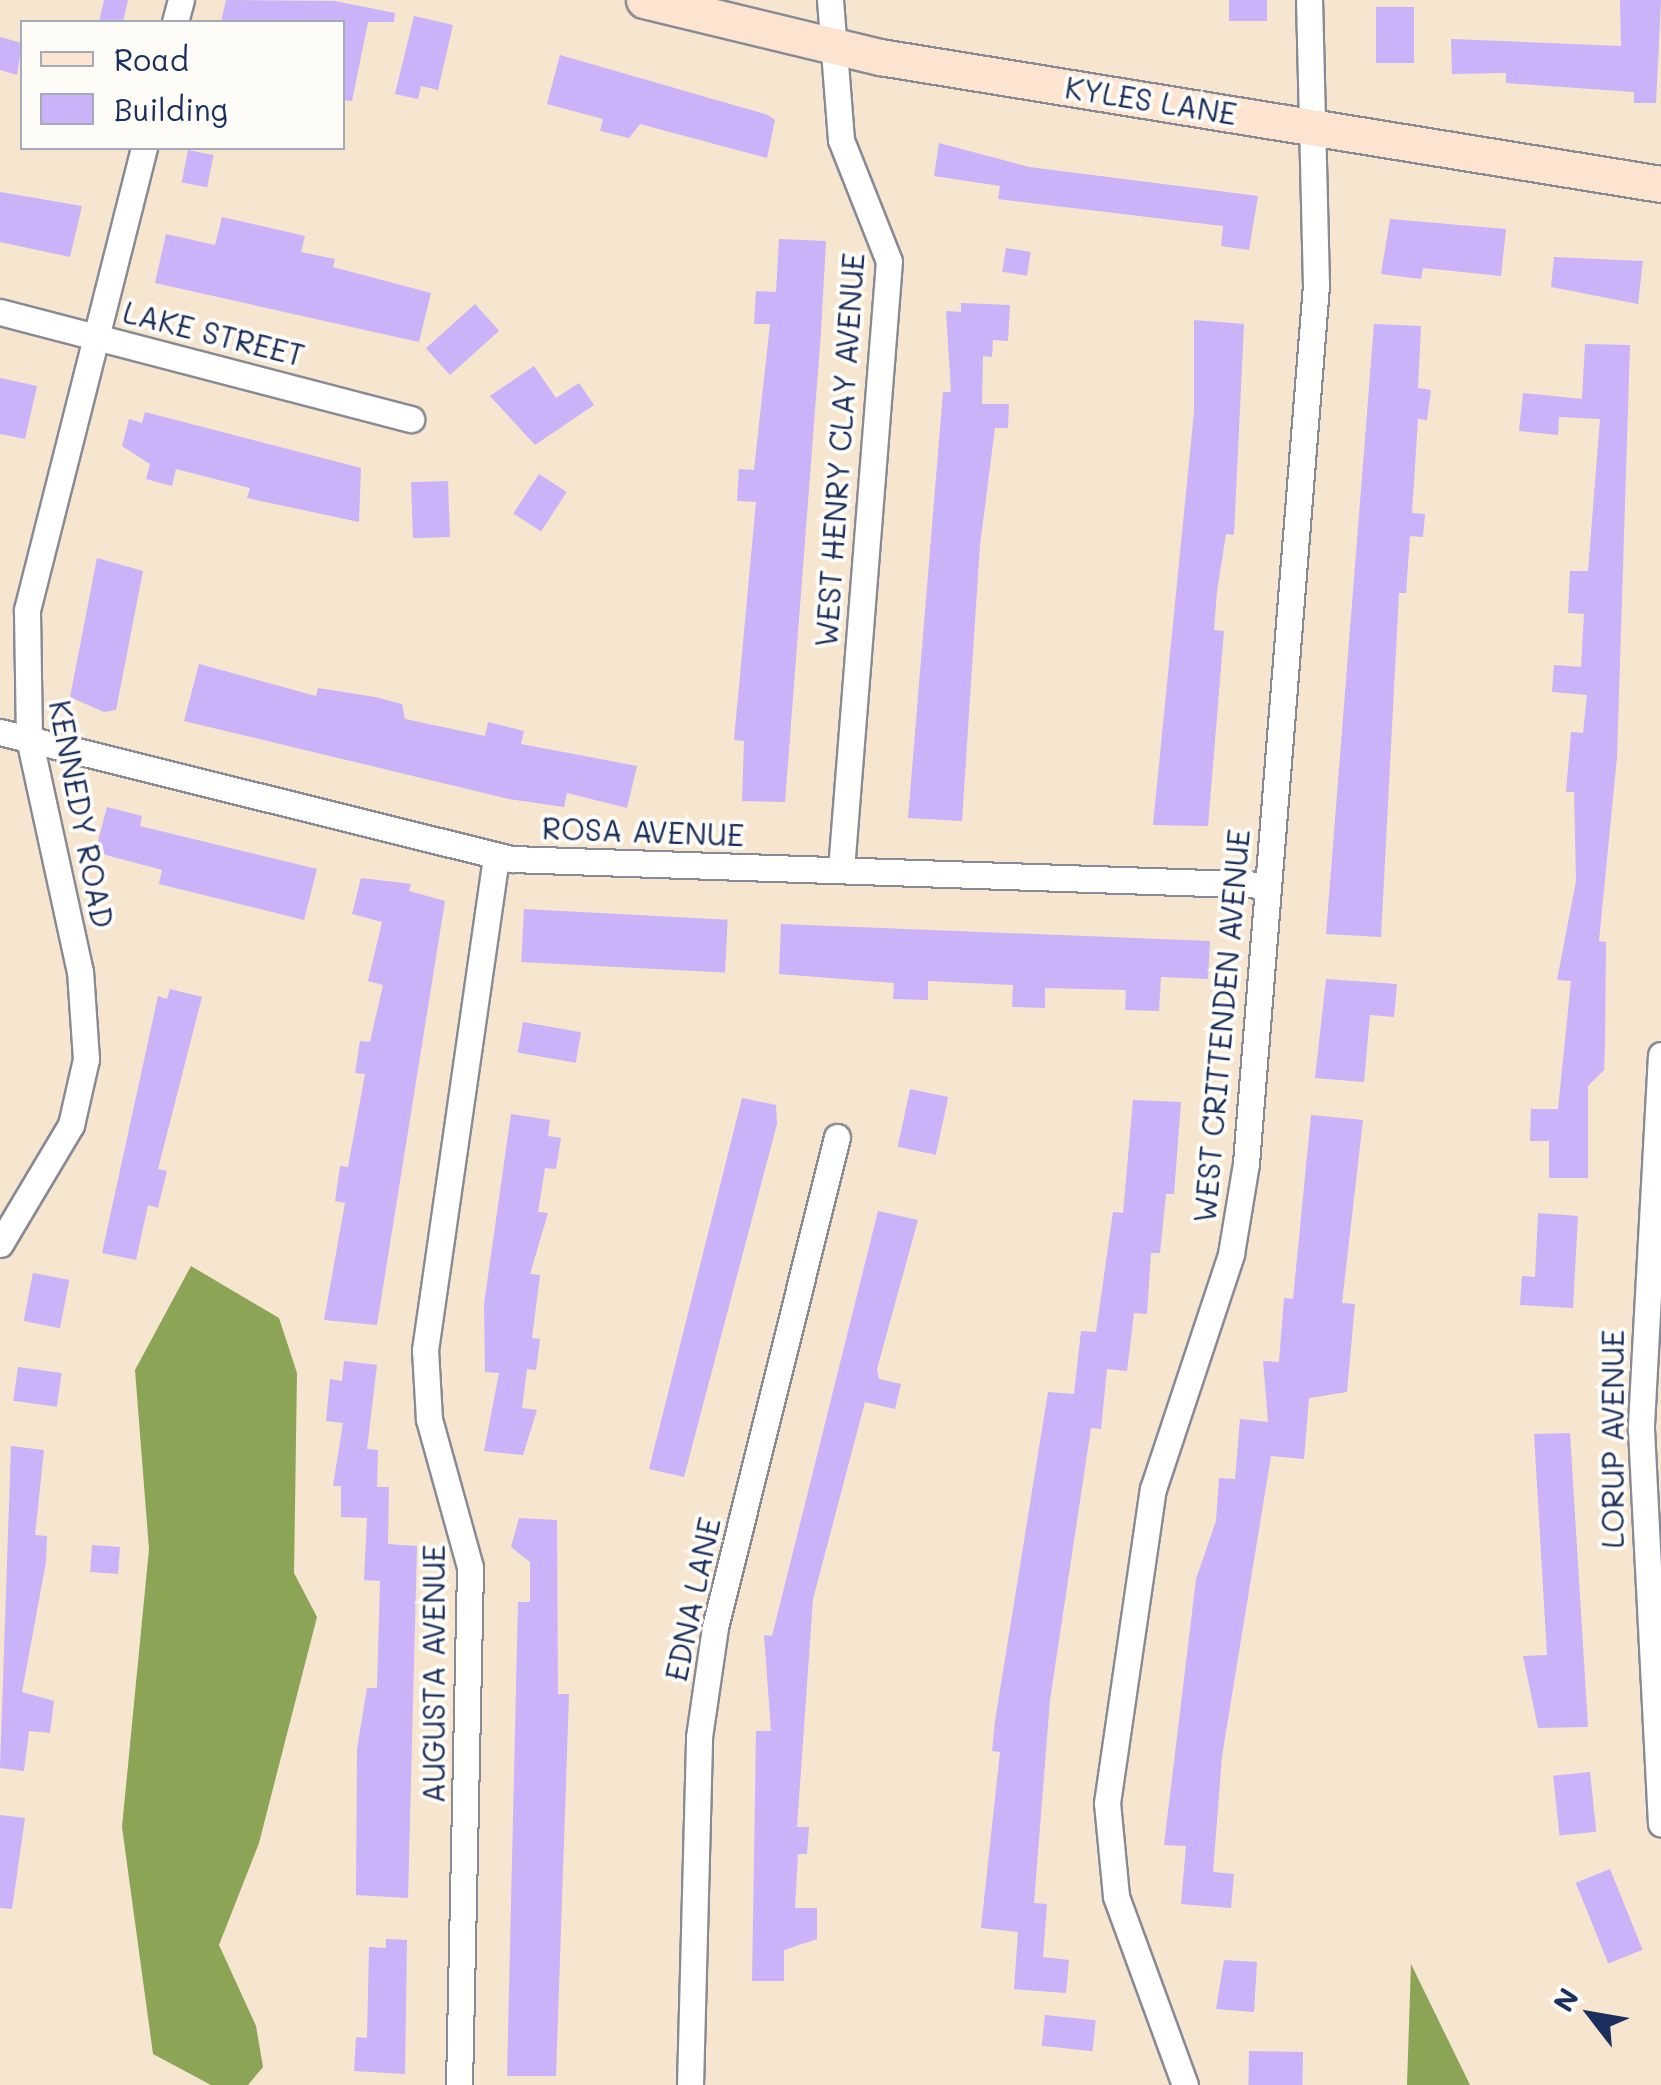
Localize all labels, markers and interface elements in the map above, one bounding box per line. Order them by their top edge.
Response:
legend [20,20,345,150]
text: Road [114,39,189,79]
street label: KYLES LANE [1063,69,1239,131]
text: Building [114,89,228,129]
street label: WEST HENRY CLAY AVENUE [807,252,871,648]
street label: LAKE STREET [120,293,308,373]
street label: KENNEDY ROAD [42,697,122,931]
street label: ROSA AVENUE [541,809,745,853]
street label: WEST CRITTENDEN AVENUE [1186,828,1256,1224]
street label: LORUP AVENUE [1594,1330,1630,1548]
street label: EDNA LANE [657,1514,727,1684]
street label: AUGUSTA AVENUE [415,1544,451,1804]
north arrow [1541,1965,1641,2065]
text: N [1544,1981,1586,2018]

